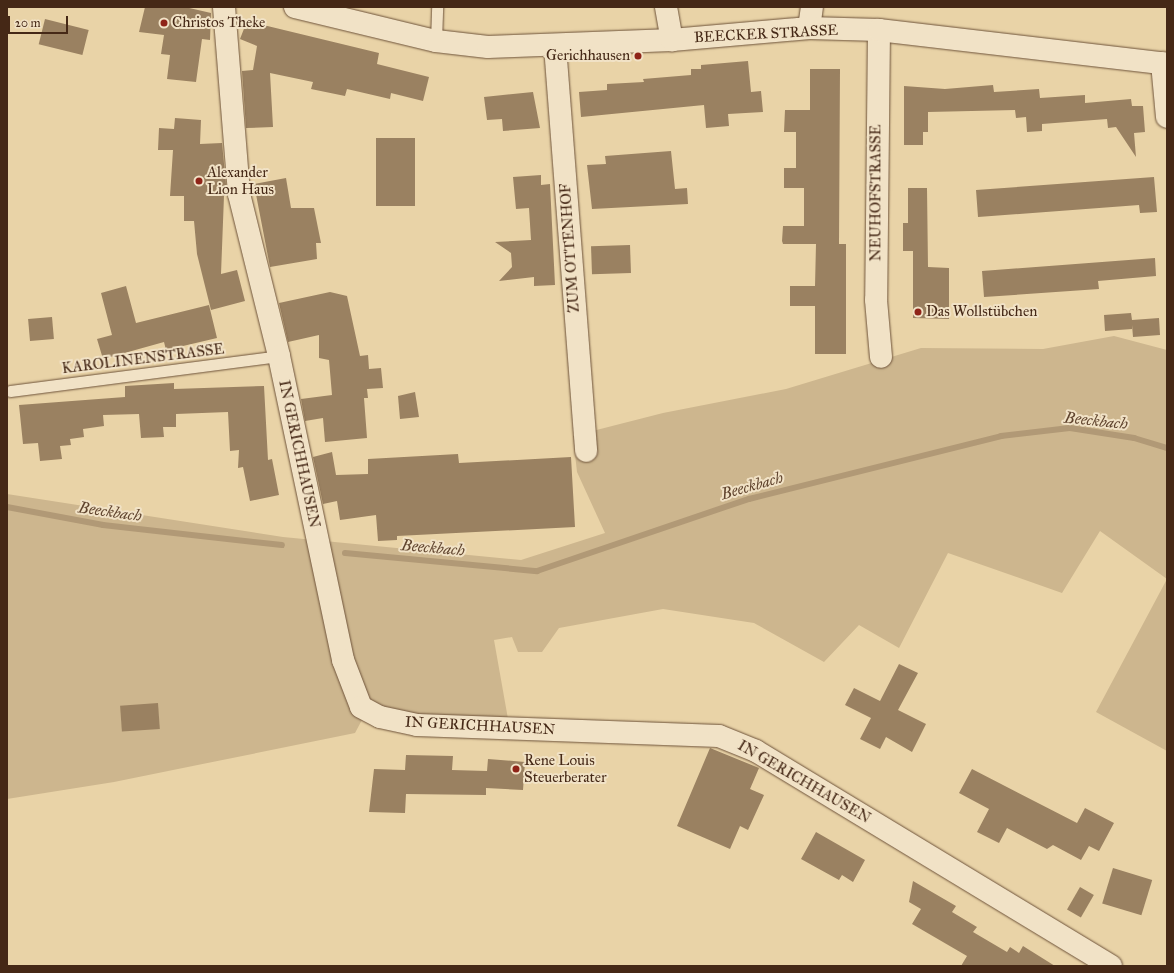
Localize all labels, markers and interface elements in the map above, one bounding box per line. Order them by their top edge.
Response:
scale bar [10,8,70,34]
place label: Christos Theke [172,14,265,32]
text: 20 m [15,16,41,30]
marker: Christos Theke [159,18,169,28]
street label: BEECKER STRASSE [694,21,838,47]
place label: Gerichhausen [546,47,630,65]
marker: Gerichhausen [633,51,643,61]
street label: NEUHOFSTRASSE [867,125,885,261]
place label: Alexander Lion Haus [207,163,274,198]
marker: Alexander Lion Haus [194,176,204,186]
street label: ZUM OTTENHOF [557,183,583,313]
place label: Das Wollstübchen [926,303,1037,321]
marker: Das Wollstübchen [913,307,923,317]
street label: KAROLINENSTRASSE [61,340,225,378]
street label: IN GERICHHAUSEN [275,379,323,529]
water label: Beeckbach [1063,408,1129,434]
water label: Beeckbach [719,468,785,504]
water label: Beeckbach [77,498,143,526]
water label: Beeckbach [400,536,466,560]
street label: IN GERICHHAUSEN [404,713,556,739]
street label: IN GERICHHAUSEN [734,737,874,827]
place label: Rene Louis Steuerberater [524,751,607,786]
marker: Rene Louis Steuerberater [511,764,521,774]

